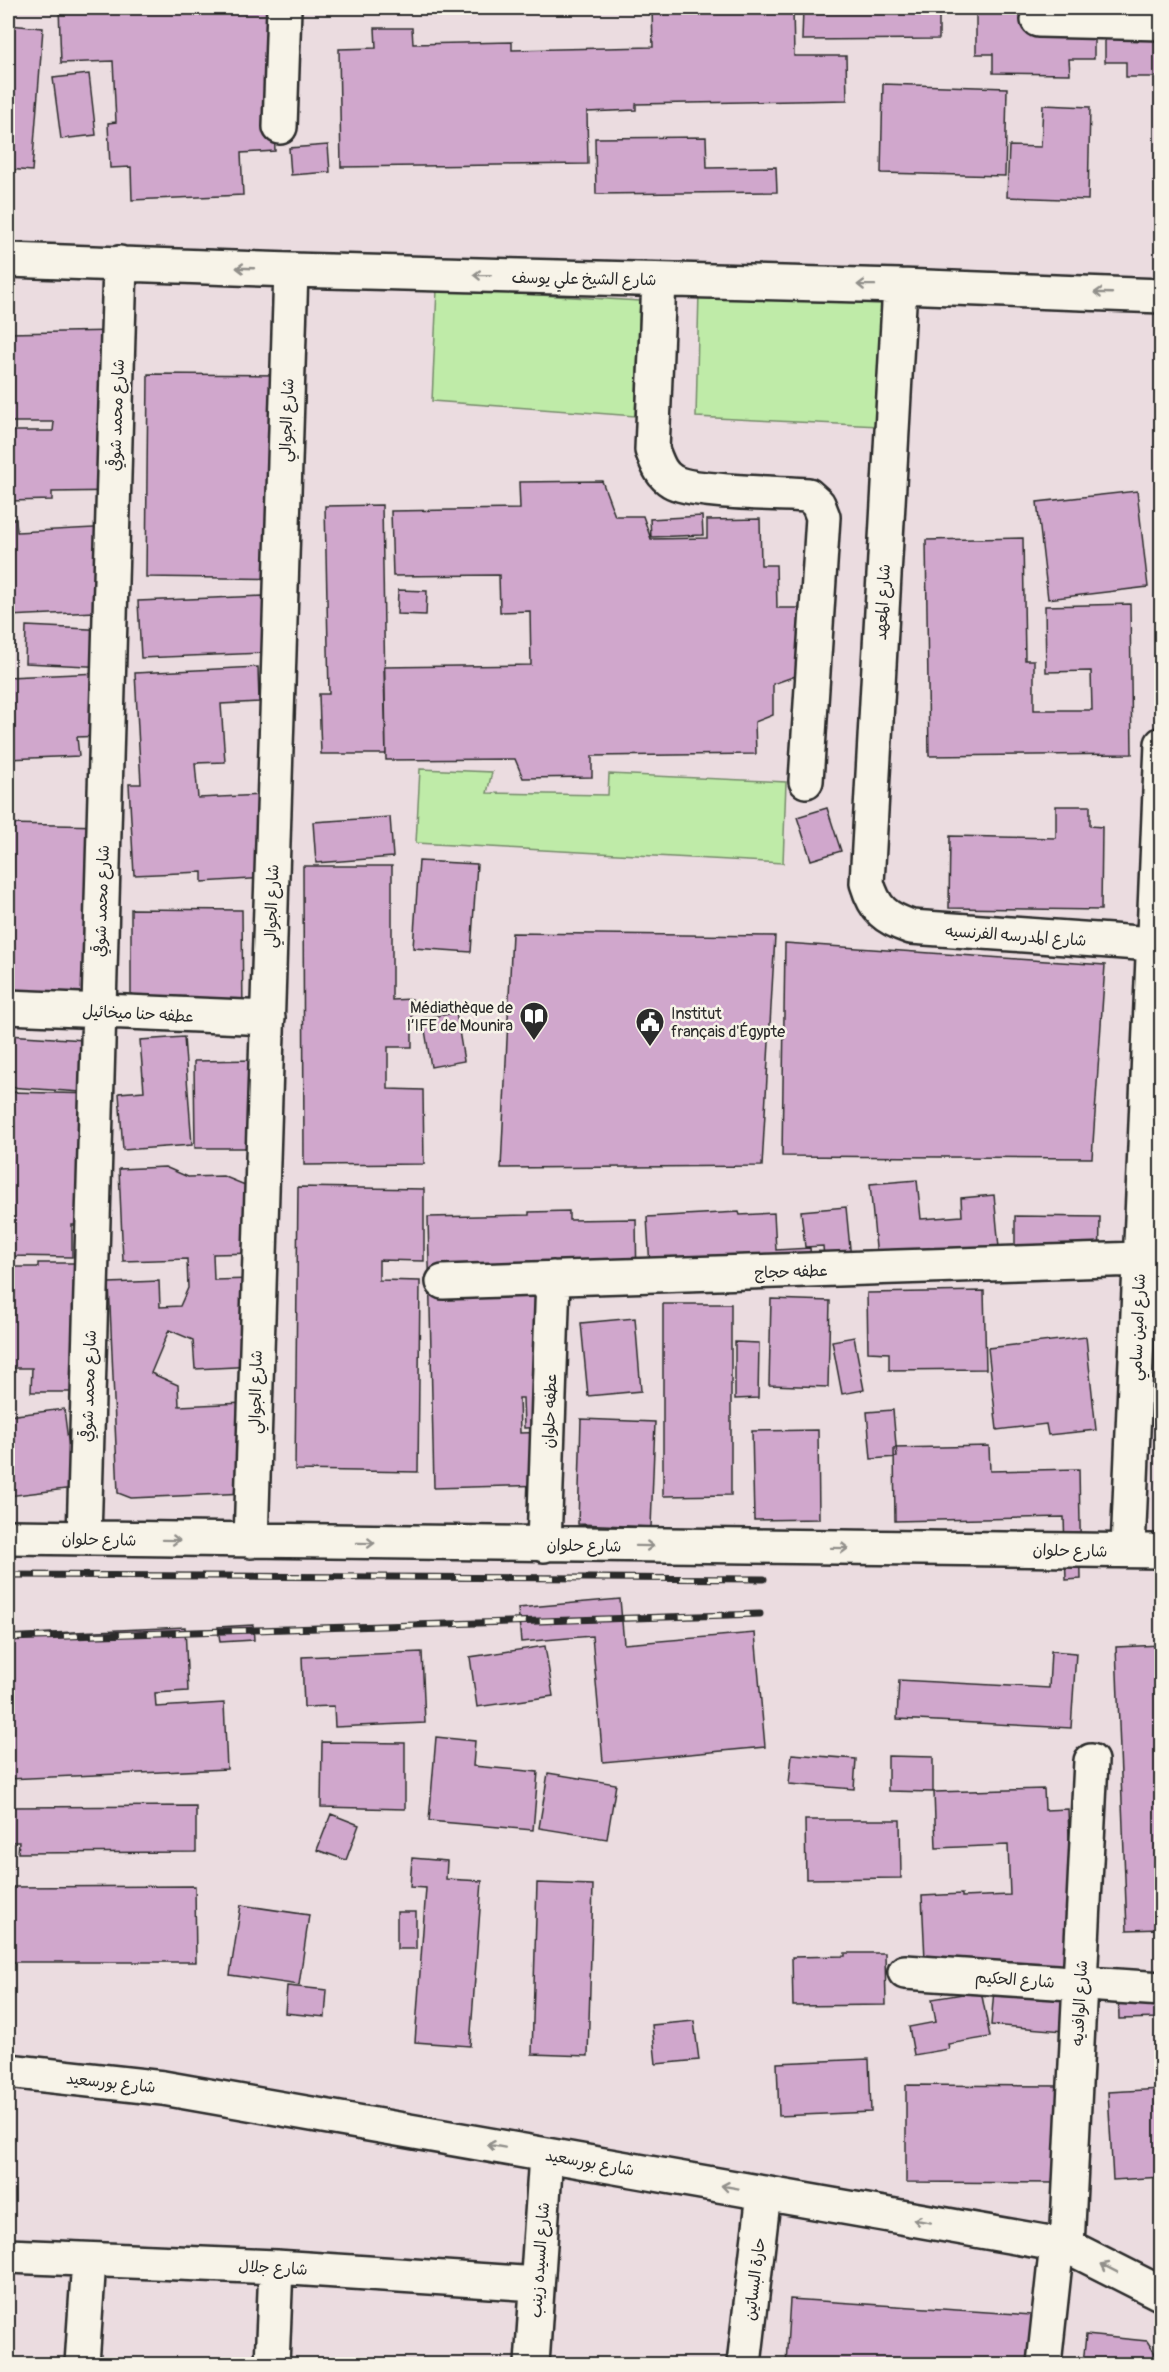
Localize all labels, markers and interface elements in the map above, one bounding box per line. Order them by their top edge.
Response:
one-way arrow [236,263,256,274]
street label: شارع الشيخ علي يوسف [511,268,657,294]
one-way arrow [473,270,493,281]
one-way arrow [857,279,877,291]
one-way arrow [1094,288,1114,299]
street label: شارع محمد شوقي [104,359,130,471]
street label: شارع الجوالي [276,378,302,462]
street label: شارع المعهد [871,563,896,641]
street label: شارع محمد شوقي [89,845,115,957]
street label: شارع الجوالي [261,864,287,948]
street label: شارع المدرسه الفرنسيه [945,921,1087,952]
place label: Médiathèque de l’IFE de Mounira [407,998,513,1036]
library icon: Médiathèque de l’IFE de Mounira [518,1000,550,1042]
street label: عطفه حنا ميخائيل [82,1001,194,1027]
place label: Institut français d'Égypte [671,1004,785,1042]
public building icon: Institut français d'Égypte [634,1006,666,1048]
street label: عطفه حجاج [754,1261,828,1283]
street label: شارع امين سامي [1126,1273,1154,1381]
street label: شارع محمد شوقي [76,1330,102,1442]
street label: شارع الجوالي [245,1350,271,1434]
street label: عطفه حلوان [539,1373,561,1449]
street label: شارع حلوان [61,1529,137,1552]
one-way arrow [160,1534,180,1546]
street label: شارع حلوان [546,1535,622,1558]
one-way arrow [355,1537,375,1549]
one-way arrow [634,1540,654,1552]
street label: شارع حلوان [1032,1540,1108,1563]
one-way arrow [829,1542,849,1553]
street label: شارع الوافديه [1068,1960,1093,2047]
street label: شارع الحكيم [974,1967,1055,1995]
street label: شارع بورسعيد [65,2068,157,2099]
one-way arrow [487,2140,507,2151]
street label: شارع بورسعيد [544,2145,636,2182]
one-way arrow [720,2181,740,2192]
street label: شارع السيده زينب [526,2202,555,2319]
one-way arrow [912,2215,932,2226]
street label: حارة البساتين [740,2236,770,2322]
street label: شارع جلال [238,2256,308,2281]
one-way arrow [1101,2261,1119,2273]

